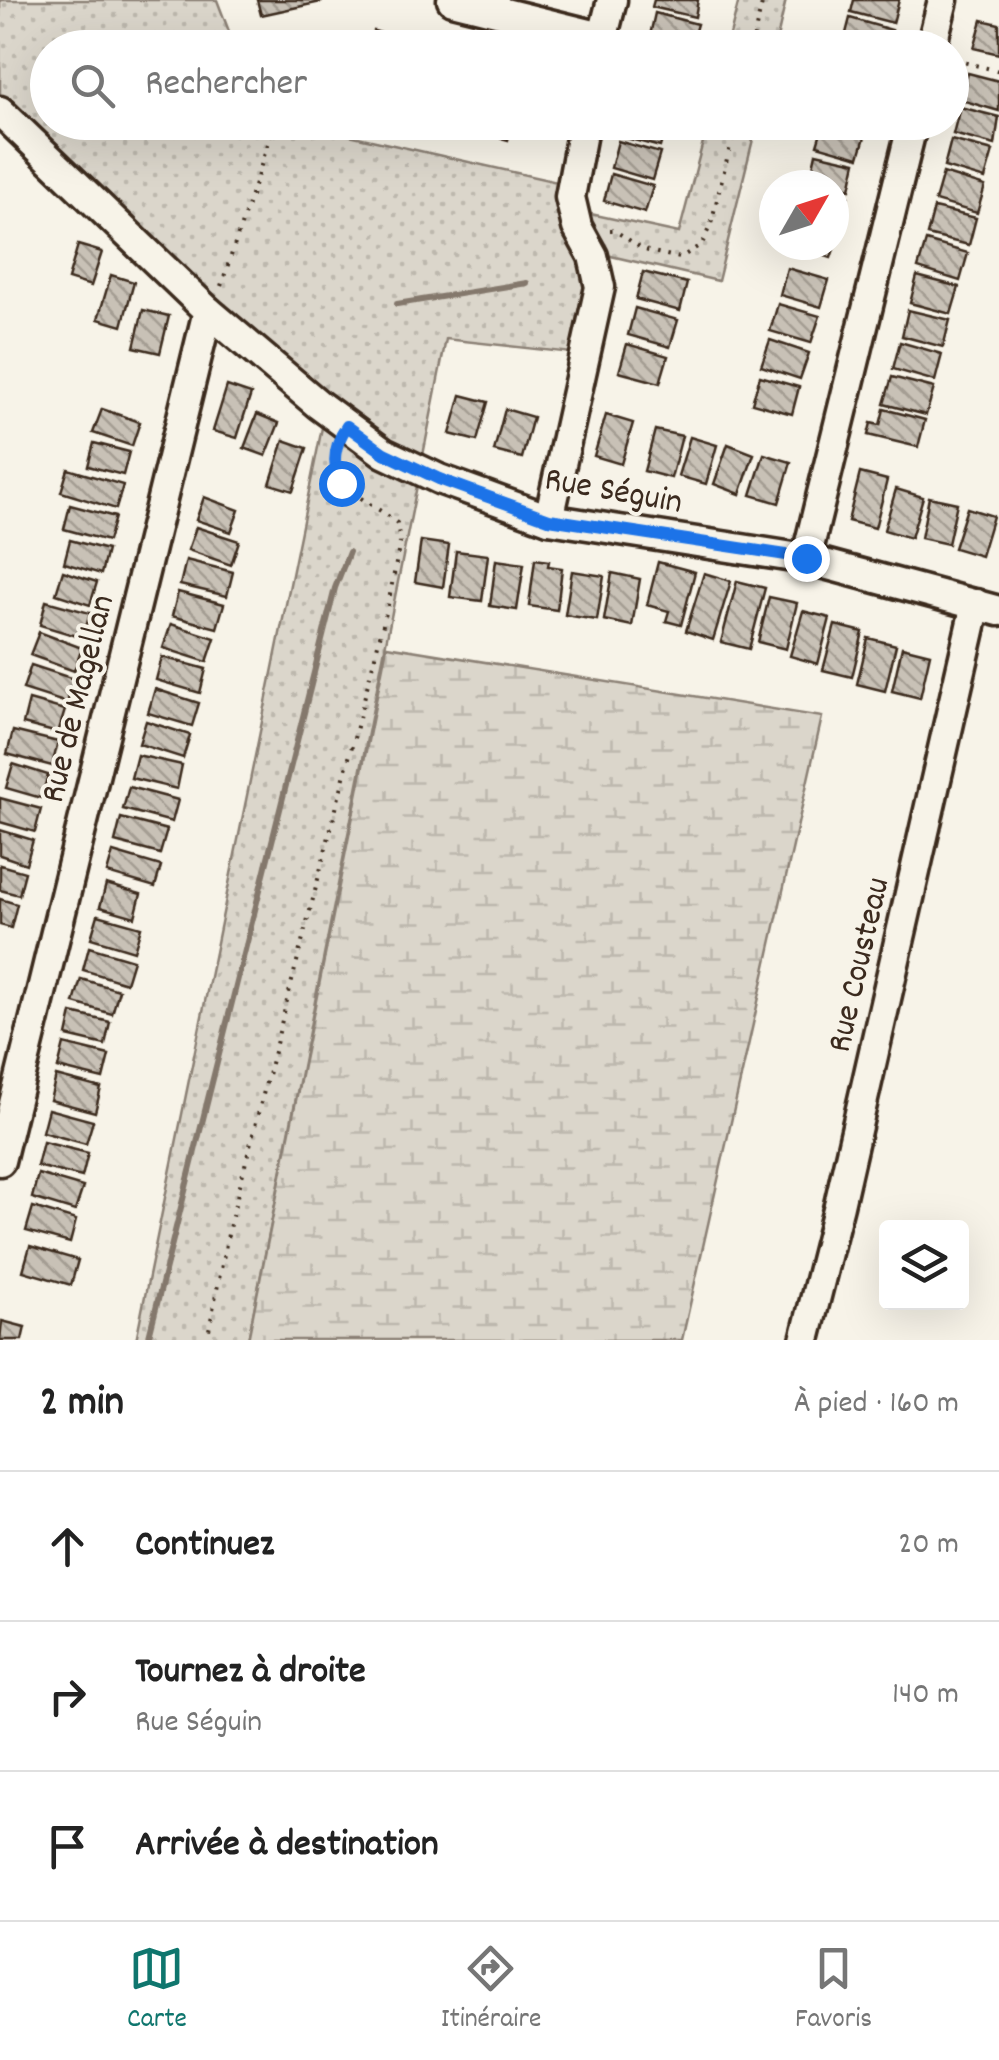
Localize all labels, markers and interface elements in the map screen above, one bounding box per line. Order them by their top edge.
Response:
search box [30,30,969,140]
icon: search [65,58,120,113]
text: Rechercher [145,58,307,113]
north arrow [759,170,849,260]
street label: Rue Séguin [540,456,686,530]
route start [319,461,365,507]
route end [784,536,830,582]
street label: Rue de Magellan [30,590,130,808]
street label: Rue Cousteau [816,873,905,1057]
map controls [879,1220,969,1310]
button: layers [879,1220,969,1310]
text: 2 min [40,1375,124,1435]
text: À pied · 160 m [794,1382,959,1428]
icon: ahead [40,1519,95,1574]
text: Continuez [135,1519,274,1574]
text: 20 m [898,1523,959,1569]
text: Tournez à droite [135,1646,366,1701]
icon: right [40,1669,95,1724]
text: 140 m [892,1673,959,1719]
text: Rue Séguin [135,1701,262,1747]
icon: arrive [40,1819,95,1874]
text: Arrivée à destination [135,1819,439,1874]
tab: Carte [127,1941,187,2041]
tab: Itinéraire [441,1941,541,2041]
tab: Favoris [795,1941,872,2041]

